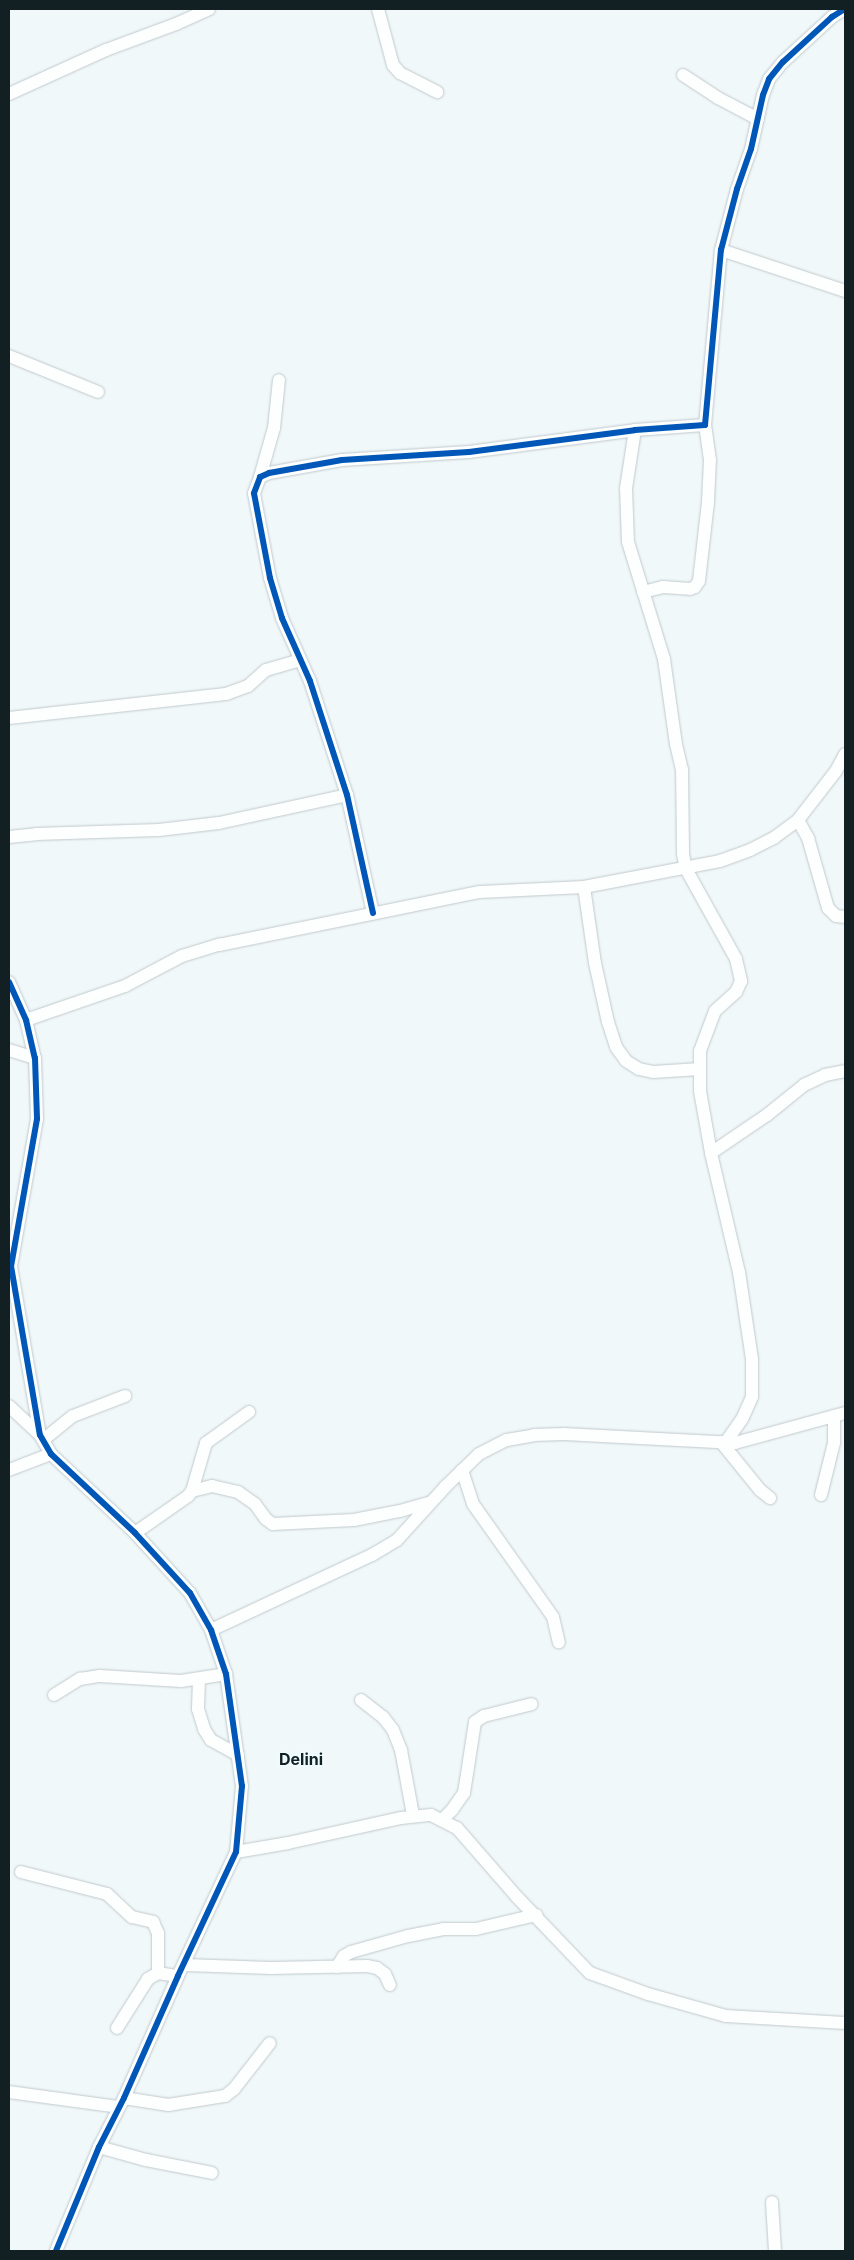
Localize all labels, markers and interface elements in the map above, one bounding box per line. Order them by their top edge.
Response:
district label: Delini [279,1749,323,1769]

